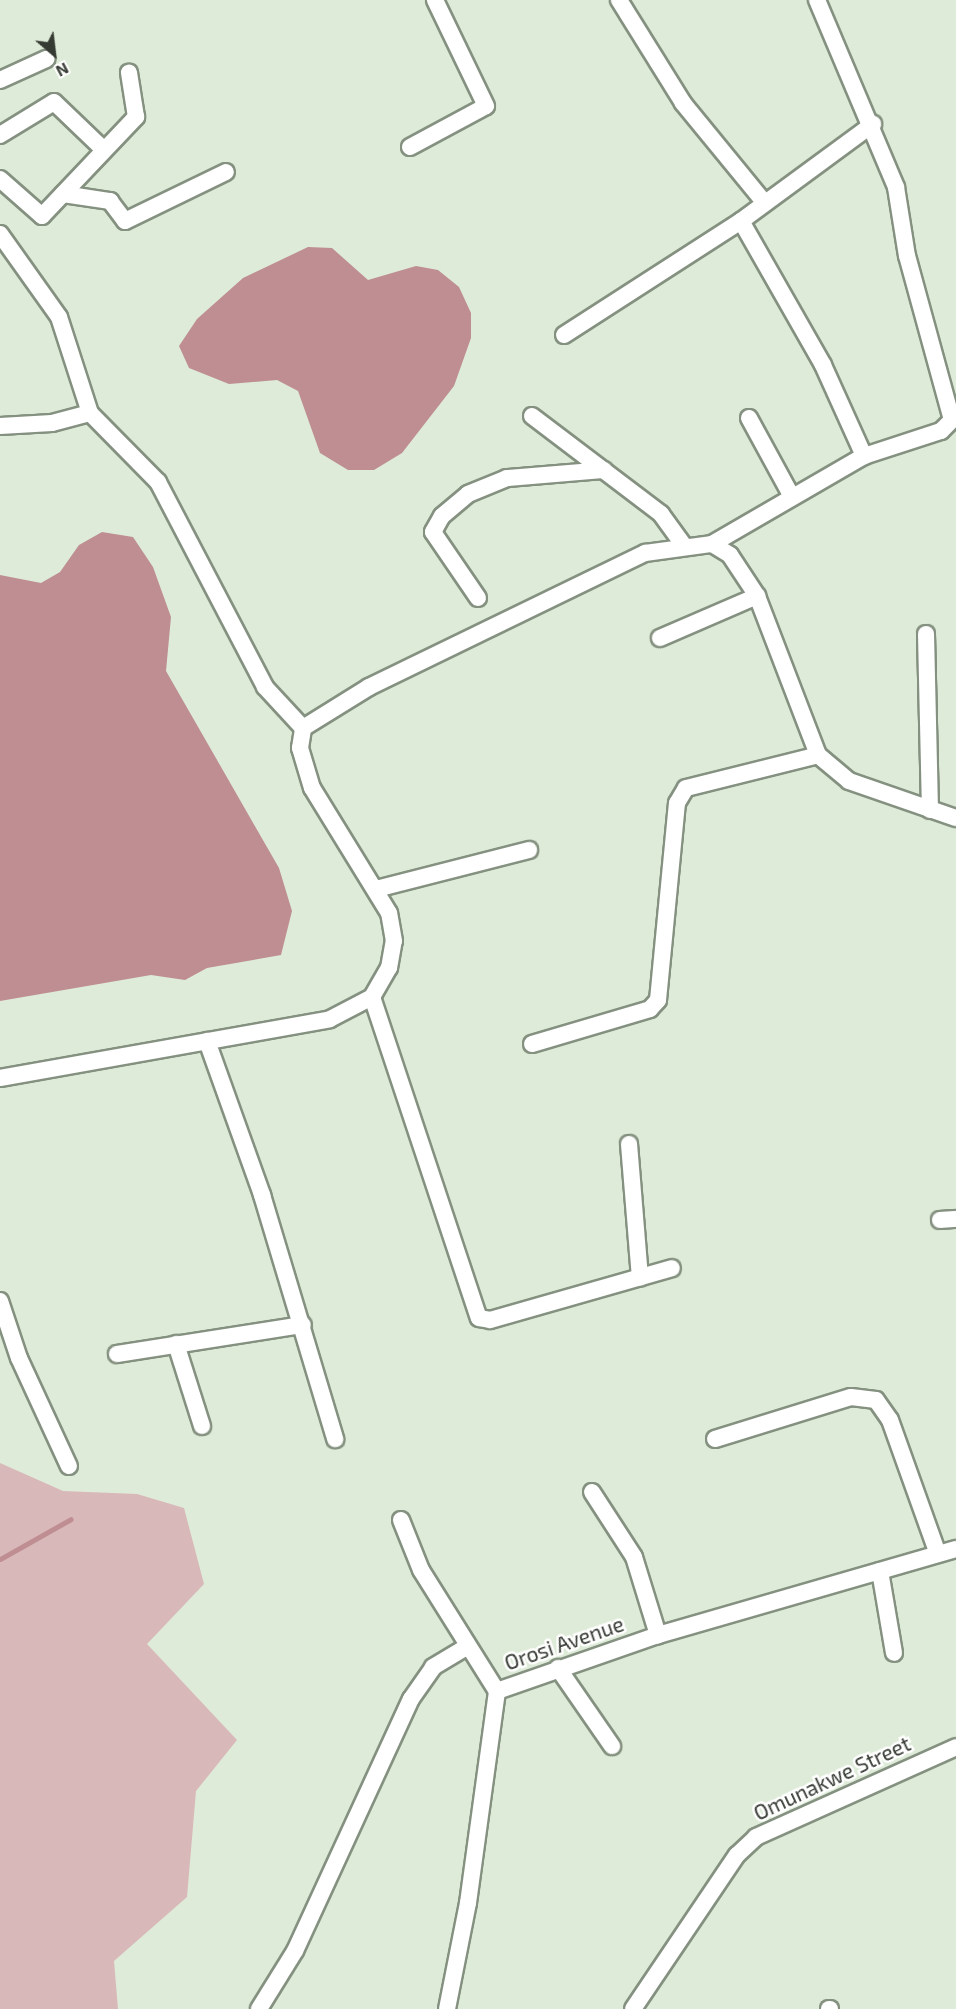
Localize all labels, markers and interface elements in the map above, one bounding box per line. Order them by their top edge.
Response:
north arrow [24,24,84,84]
text: N [53,59,72,81]
street label: Orosi Avenue [501,1611,627,1675]
street label: Omunakwe Street [749,1731,915,1825]

